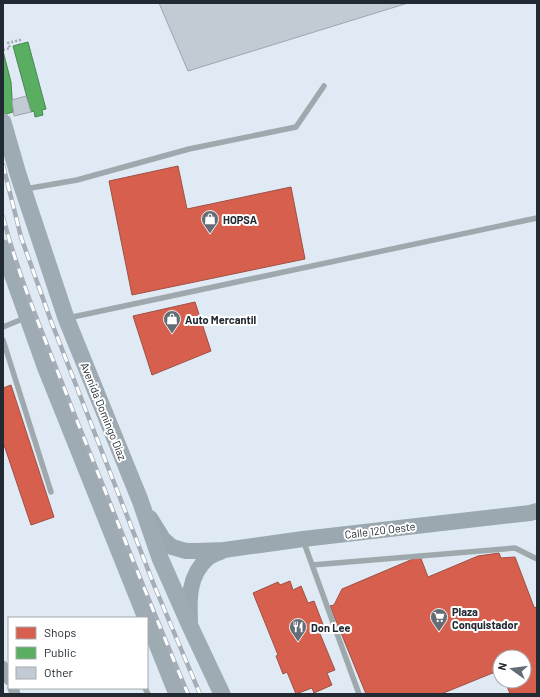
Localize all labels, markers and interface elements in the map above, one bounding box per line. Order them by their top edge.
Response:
shop icon: HOPSA [200,209,220,234]
place label: HOPSA [223,213,258,226]
shop icon: Auto Mercantil [162,309,182,334]
place label: Auto Mercantil [185,313,256,326]
street label: Avenida Domingo Díaz [78,360,130,462]
street label: Calle 120 Oeste [344,519,416,541]
place label: Plaza Conquistador [452,605,519,631]
supermarket icon: Plaza Conquistador [429,607,449,632]
legend [8,617,148,689]
restaurant icon: Don Lee [288,617,308,642]
place label: Don Lee [311,621,350,634]
text: Shops [44,625,77,639]
text: Public [44,645,76,659]
north arrow [492,649,532,689]
text: N [495,661,509,672]
text: Other [44,665,74,679]

